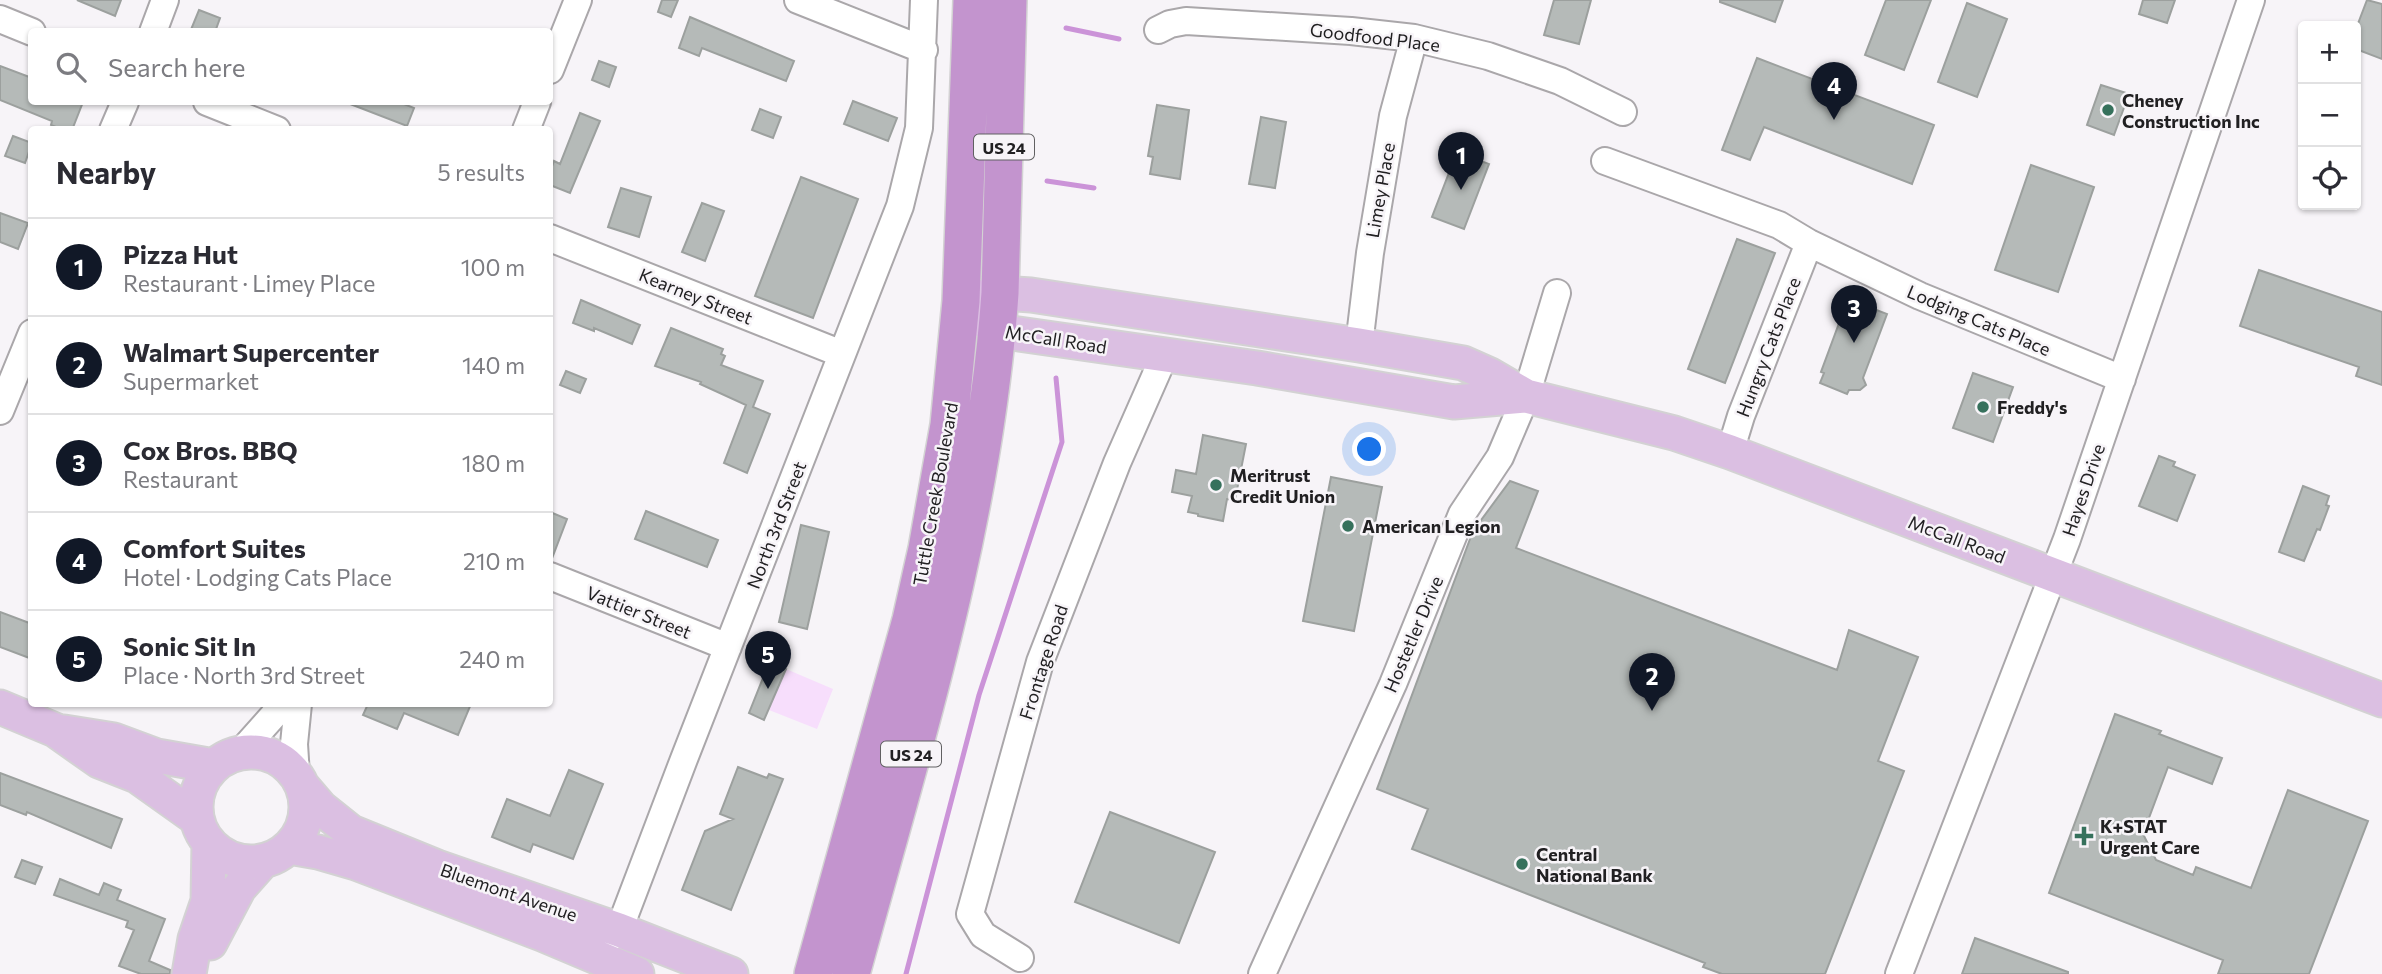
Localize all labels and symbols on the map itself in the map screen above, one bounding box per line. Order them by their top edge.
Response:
street label: Goodfood Place [1309,18,1441,56]
pin: 4 [1811,62,1857,120]
place label: Cheney Construction Inc [2122,89,2260,132]
marker: Cheney Construction Inc [2100,102,2116,118]
pin: 1 [1438,132,1484,190]
road number: US 24 [974,134,1034,160]
street label: Limey Place [1361,141,1399,239]
street label: Kearney Street [636,263,756,329]
street label: Hungry Cats Place [1731,274,1805,420]
street label: Lodging Cats Place [1904,280,2054,360]
pin: 3 [1831,285,1877,343]
street label: McCall Road [1004,320,1108,358]
place label: Freddy's [1997,396,2067,418]
marker: Freddy's [1975,399,1991,415]
street label: Tuttle Creek Boulevard [908,401,962,587]
your location [1352,432,1386,466]
street label: Hayes Drive [2057,441,2109,539]
street label: North 3rd Street [742,458,810,592]
place label: Meritrust Credit Union [1230,464,1335,507]
marker: Meritrust Credit Union [1208,477,1224,493]
street label: McCall Road [1905,510,2009,568]
place label: American Legion [1362,515,1501,537]
marker: American Legion [1340,518,1356,534]
street label: Hostetler Drive [1379,572,1447,696]
street label: Vattier Street [583,581,695,643]
street label: Frontage Road [1014,602,1072,722]
pin: 5 [745,631,791,689]
pin: 2 [1629,653,1675,711]
road number: US 24 [881,741,941,766]
place label: K+STAT Urgent Care [2100,815,2200,858]
marker: K+STAT Urgent Care [2074,826,2094,846]
place label: Central National Bank [1536,843,1653,886]
marker: Central National Bank [1514,856,1530,872]
street label: Bluemont Avenue [438,858,580,926]

